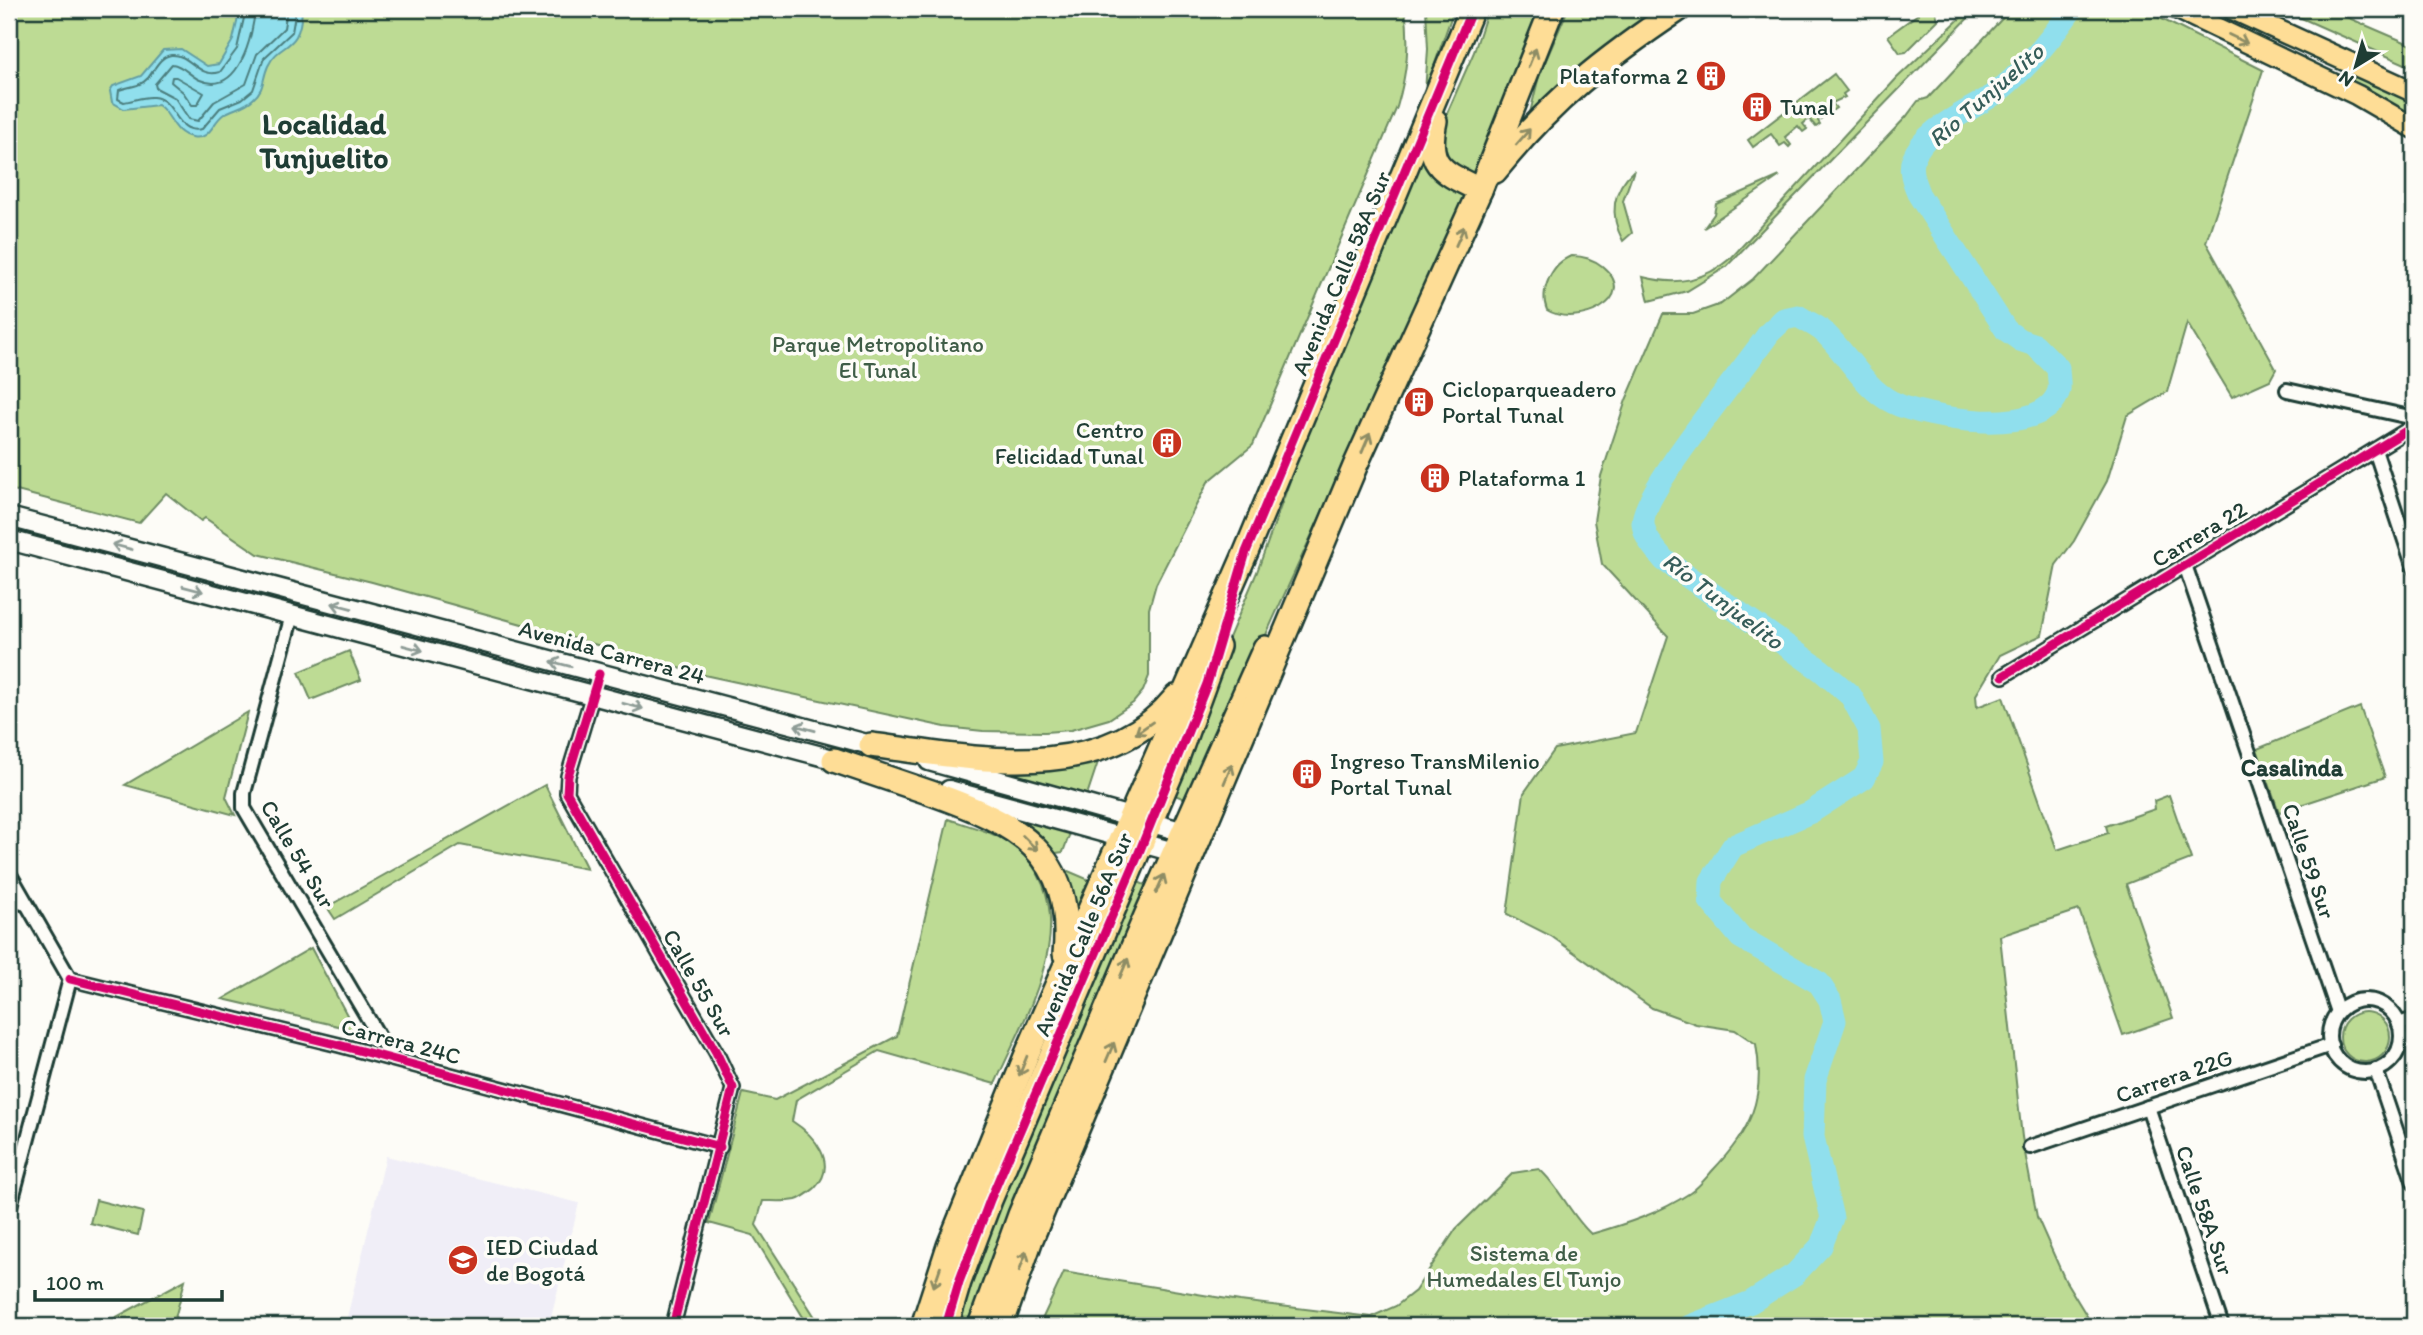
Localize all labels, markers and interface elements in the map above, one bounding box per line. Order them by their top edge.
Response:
one-way arrow [2227,32,2248,46]
north arrow [2322,32,2392,102]
water label: Río Tunjuelito [1922,36,2050,153]
one-way arrow [1526,47,1539,69]
building icon: Plataforma 2 [1694,59,1728,93]
place label: Plataforma 2 [1559,62,1688,90]
text: N [2334,66,2358,92]
building icon: Tunal [1740,90,1774,124]
place label: Tunal [1780,93,1835,121]
district label: Localidad Tunjuelito [258,105,389,176]
one-way arrow [1515,128,1531,146]
street label: Avenida Calle 58A Sur [1285,167,1397,379]
one-way arrow [1454,225,1467,247]
park label: Parque Metropolitano El Tunal [772,330,984,384]
place label: Cicloparqueadero Portal Tunal [1442,375,1617,429]
building icon: Cicloparqueadero Portal Tunal [1402,385,1436,419]
place label: Centro Felicidad Tunal [995,416,1144,470]
building icon: Centro Felicidad Tunal [1150,426,1184,460]
one-way arrow [1360,433,1373,454]
building icon: Plataforma 1 [1418,461,1452,495]
place label: Plataforma 1 [1458,464,1586,492]
street label: Carrera 22 [2146,495,2252,573]
one-way arrow [111,540,134,553]
water label: Río Tunjuelito [1657,546,1790,656]
one-way arrow [181,583,204,596]
one-way arrow [331,599,353,612]
street label: Avenida Carrera 24 [516,614,708,690]
one-way arrow [402,642,424,655]
one-way arrow [551,657,573,670]
one-way arrow [621,700,644,713]
one-way arrow [794,721,817,734]
one-way arrow [1135,721,1154,735]
place label: Ingreso TransMilenio Portal Tunal [1330,747,1540,801]
district label: Casalinda [2241,753,2344,782]
building icon: Ingreso TransMilenio Portal Tunal [1290,757,1324,791]
one-way arrow [1222,763,1235,785]
street label: Calle 54 Sur [255,795,341,913]
street label: Calle 59 Sur [2276,800,2342,922]
street label: Avenida Calle 56A Sur [1027,828,1139,1040]
one-way arrow [1021,835,1038,852]
one-way arrow [1154,874,1167,895]
street label: Calle 55 Sur [657,924,741,1042]
one-way arrow [1119,957,1132,979]
street label: Carrera 24C [338,1012,464,1070]
one-way arrow [1105,1041,1118,1063]
street label: Carrera 22G [2112,1043,2236,1109]
one-way arrow [1015,1054,1028,1076]
street label: Calle 58A Sur [2170,1142,2240,1278]
place label: IED Ciudad de Bogotá [486,1233,598,1287]
park label: Sistema de Humedales El Tunjo [1427,1239,1621,1293]
school or university icon: IED Ciudad de Bogotá [446,1243,480,1277]
one-way arrow [1017,1251,1030,1273]
scale bar [35,1258,222,1302]
one-way arrow [930,1265,943,1287]
text: 100 m [46,1270,104,1295]

